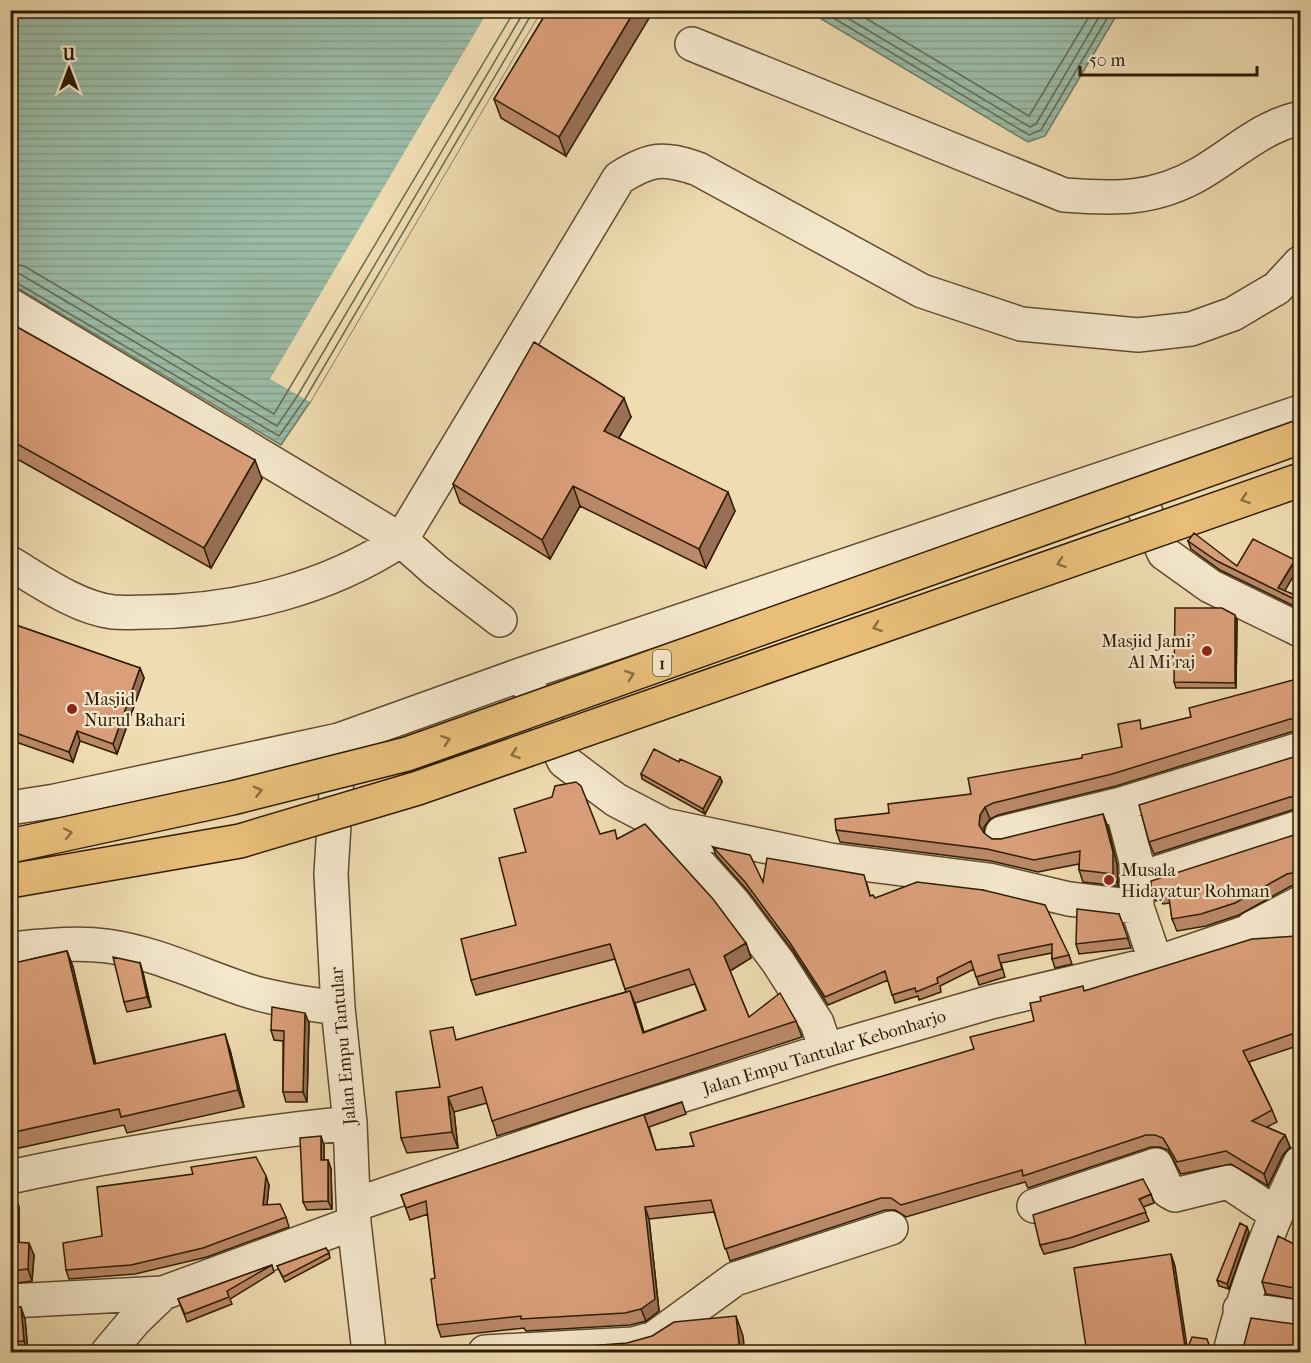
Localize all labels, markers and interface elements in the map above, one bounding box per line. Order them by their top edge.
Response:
north arrow [39,39,99,99]
scale bar [1080,39,1257,77]
text: U [62,45,76,64]
text: 50 m [1089,50,1126,71]
one-way arrow [1240,491,1251,504]
one-way arrow [1056,556,1067,569]
one-way arrow [872,620,883,633]
place label: Masjid Jami' Al Mi'raj [1101,631,1195,673]
marker: Masjid Jami' Al Mi'raj [1200,644,1214,658]
road number: 1 [653,650,671,676]
one-way arrow [624,669,635,682]
place label: Masjid Nurul Bahari [84,689,186,731]
marker: Masjid Nurul Bahari [65,702,79,716]
one-way arrow [440,734,451,747]
one-way arrow [510,746,520,759]
one-way arrow [253,786,263,799]
one-way arrow [62,828,72,841]
place label: Musala Hidayatur Rohman [1121,860,1270,902]
marker: Musala Hidayatur Rohman [1102,873,1116,887]
street label: Jalan Empu Tantular [326,966,361,1128]
street label: Jalan Empu Tantular Kebonharjo [698,1005,948,1100]

